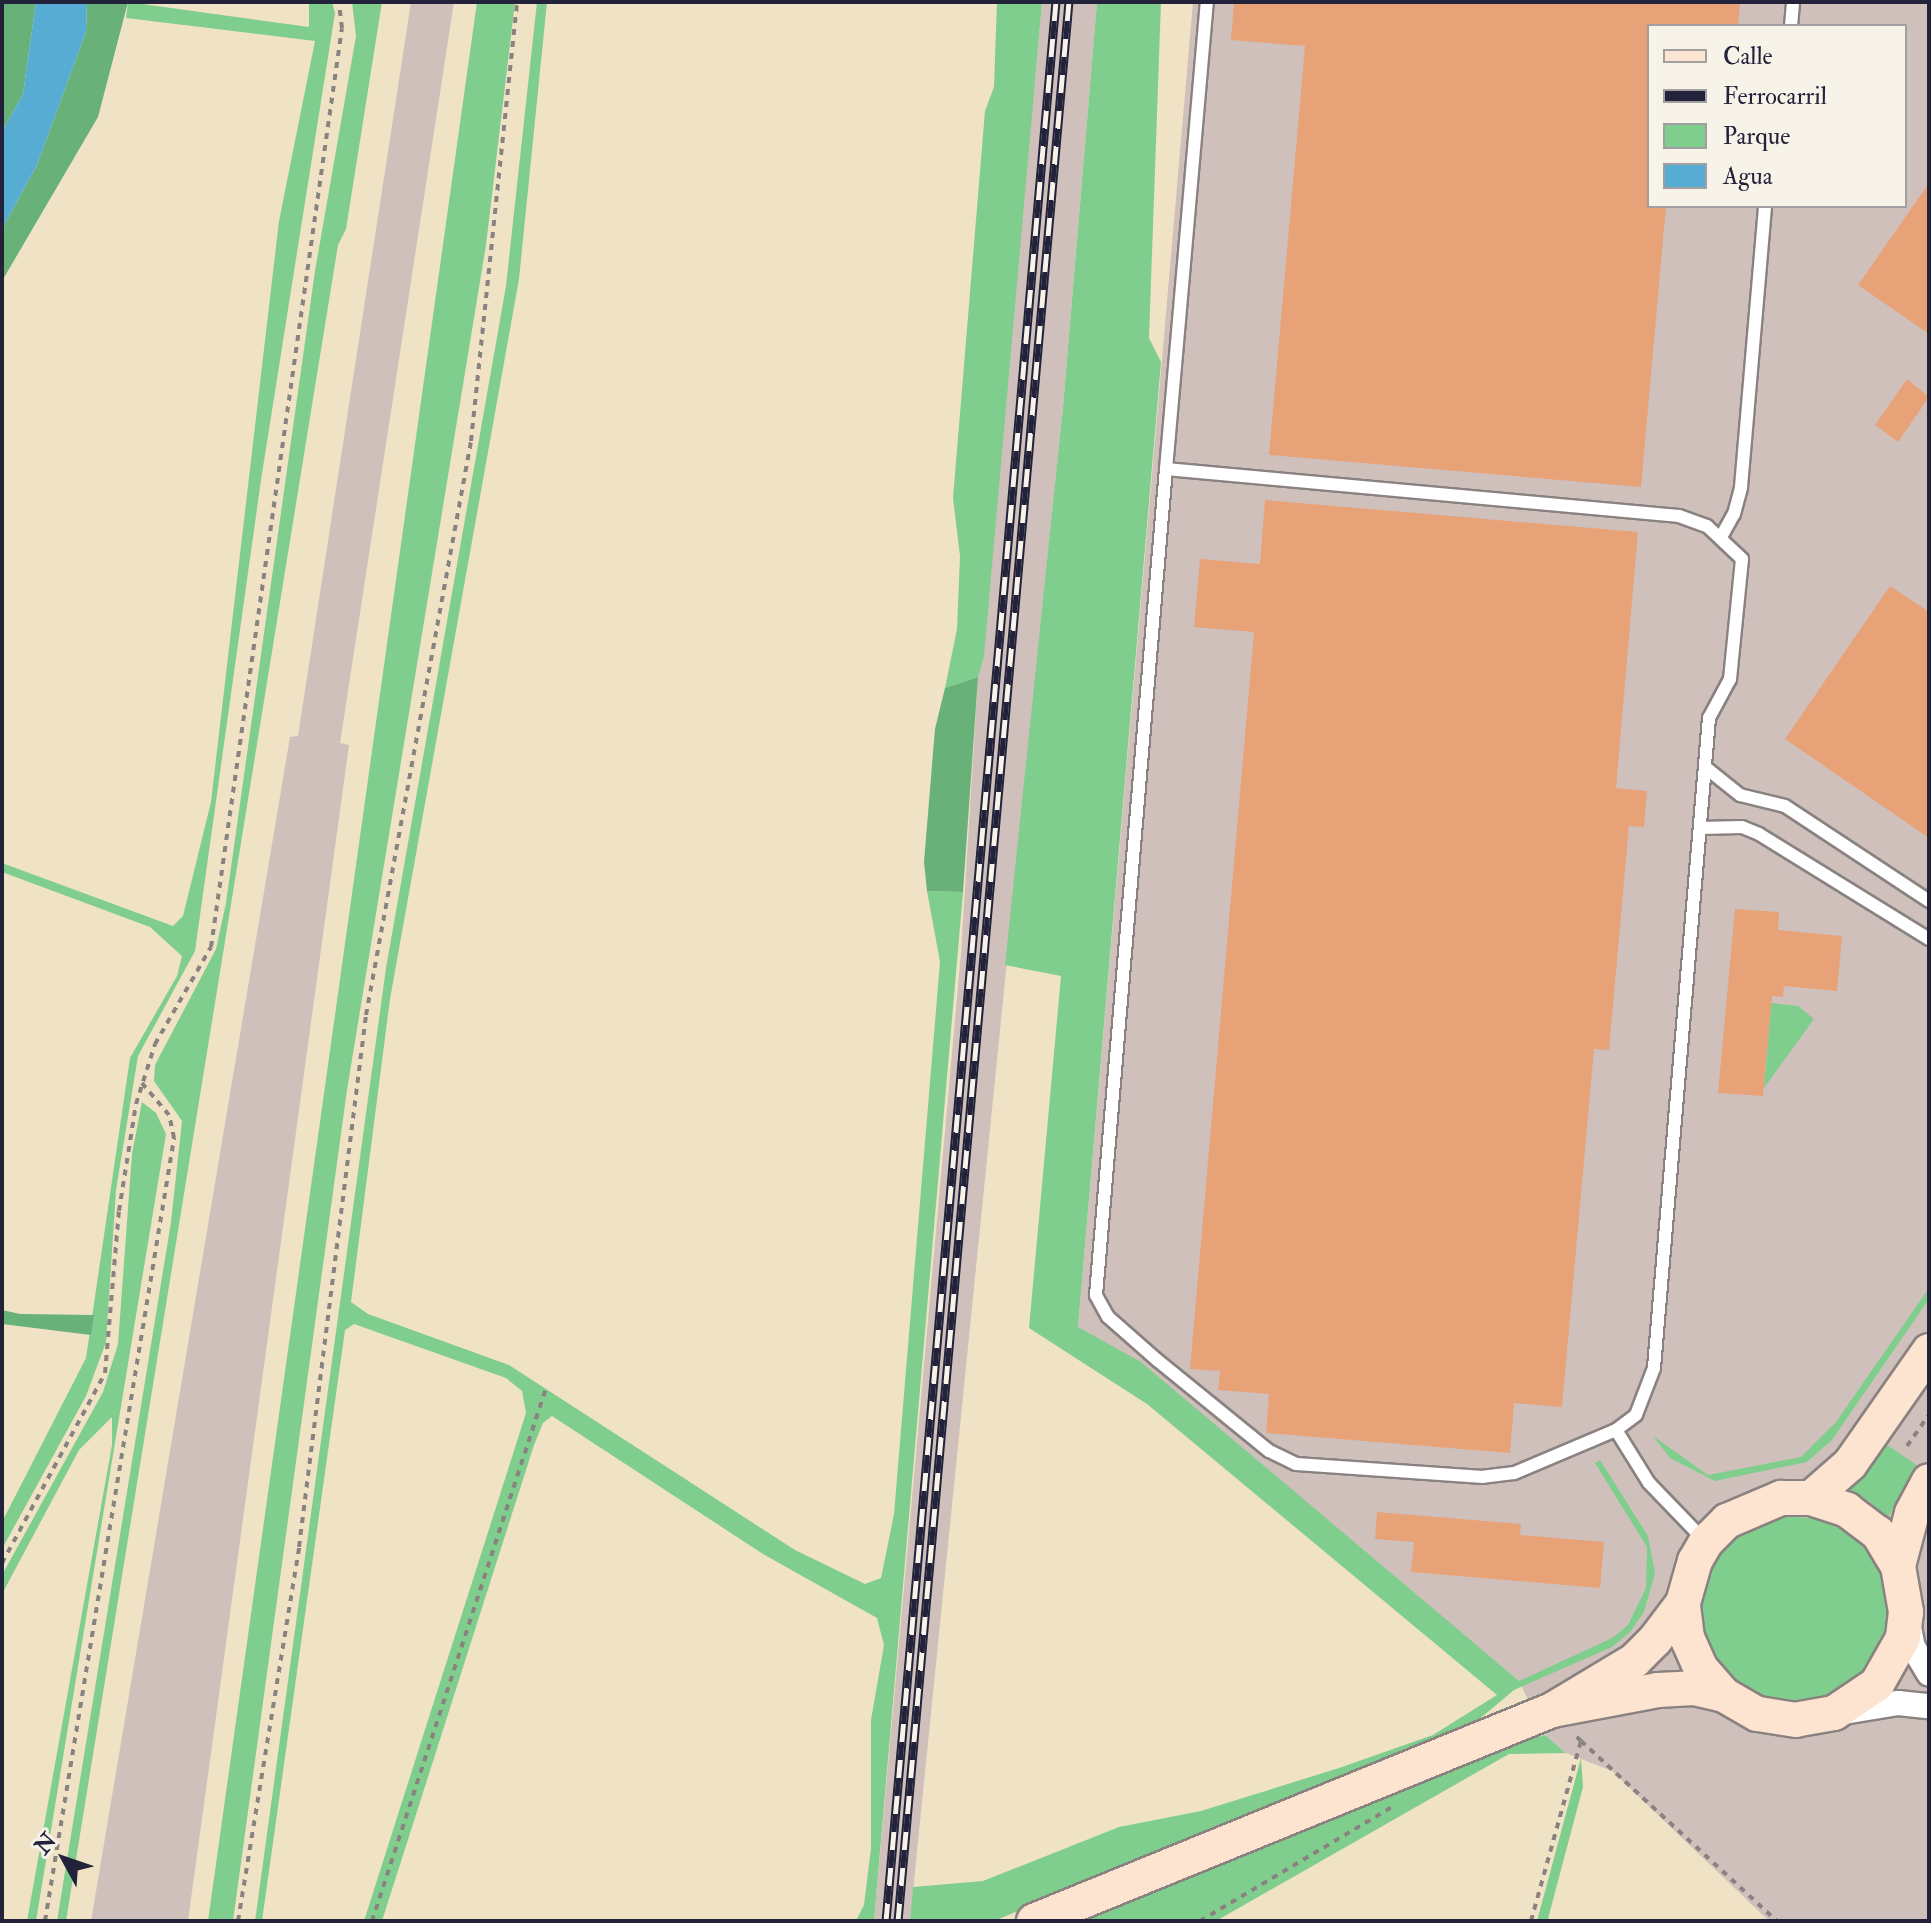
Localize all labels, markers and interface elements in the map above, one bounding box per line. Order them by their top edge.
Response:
legend [1647,24,1907,208]
text: Calle [1723,41,1773,72]
text: Ferrocarril [1723,81,1827,112]
text: Parque [1723,121,1790,152]
text: Agua [1723,161,1773,192]
north arrow [24,1819,104,1899]
text: N [29,1827,63,1860]

